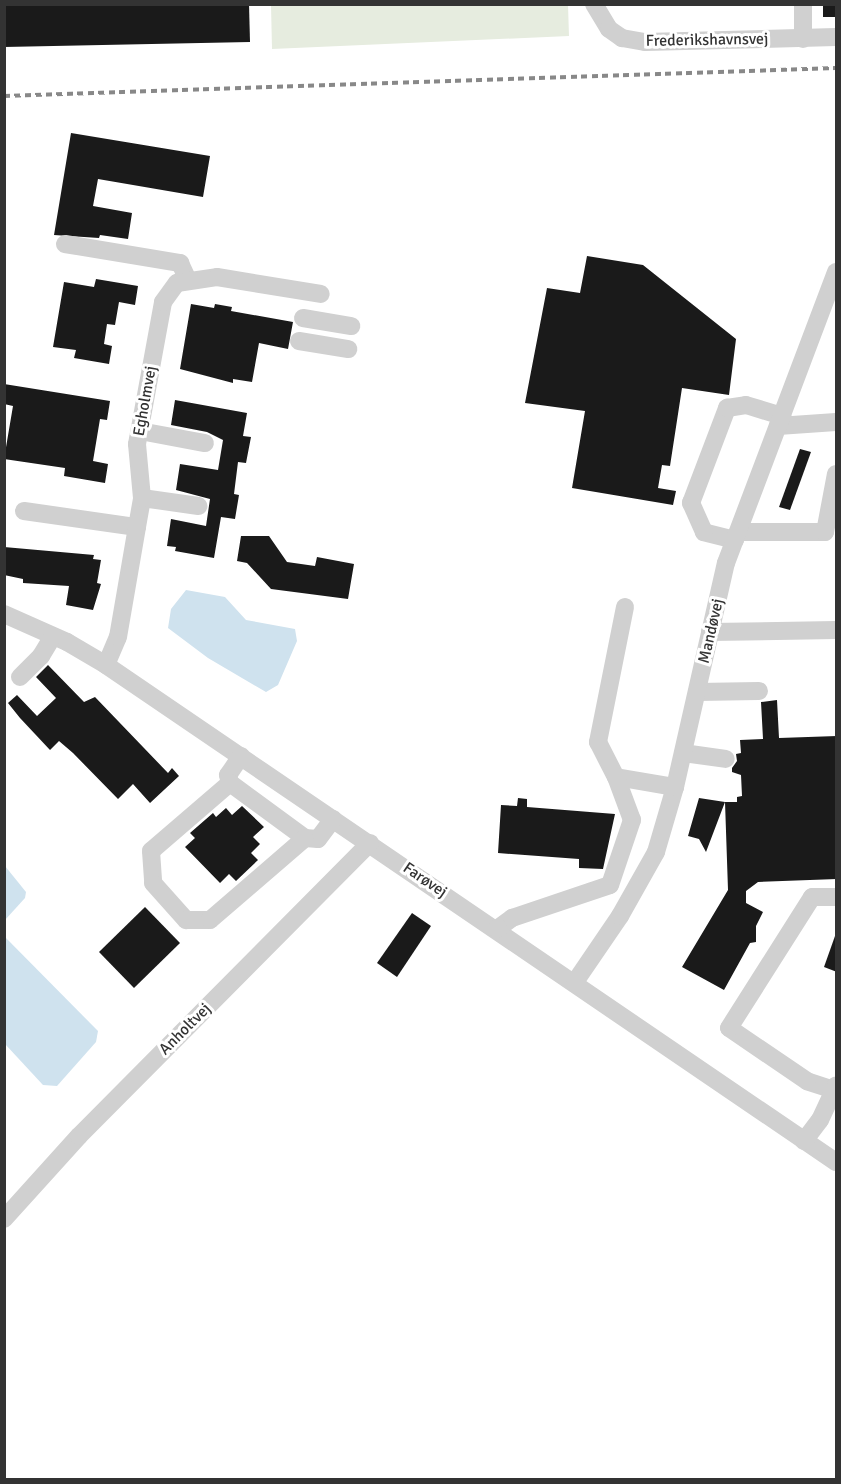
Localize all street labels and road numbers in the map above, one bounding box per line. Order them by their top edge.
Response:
street label: Frederikshavnsvej [645,29,769,51]
street label: Egholmvej [129,364,161,438]
street label: Mandøvej [694,597,728,665]
street label: Farøvej [399,858,451,902]
street label: Anholtvej [155,999,215,1059]

